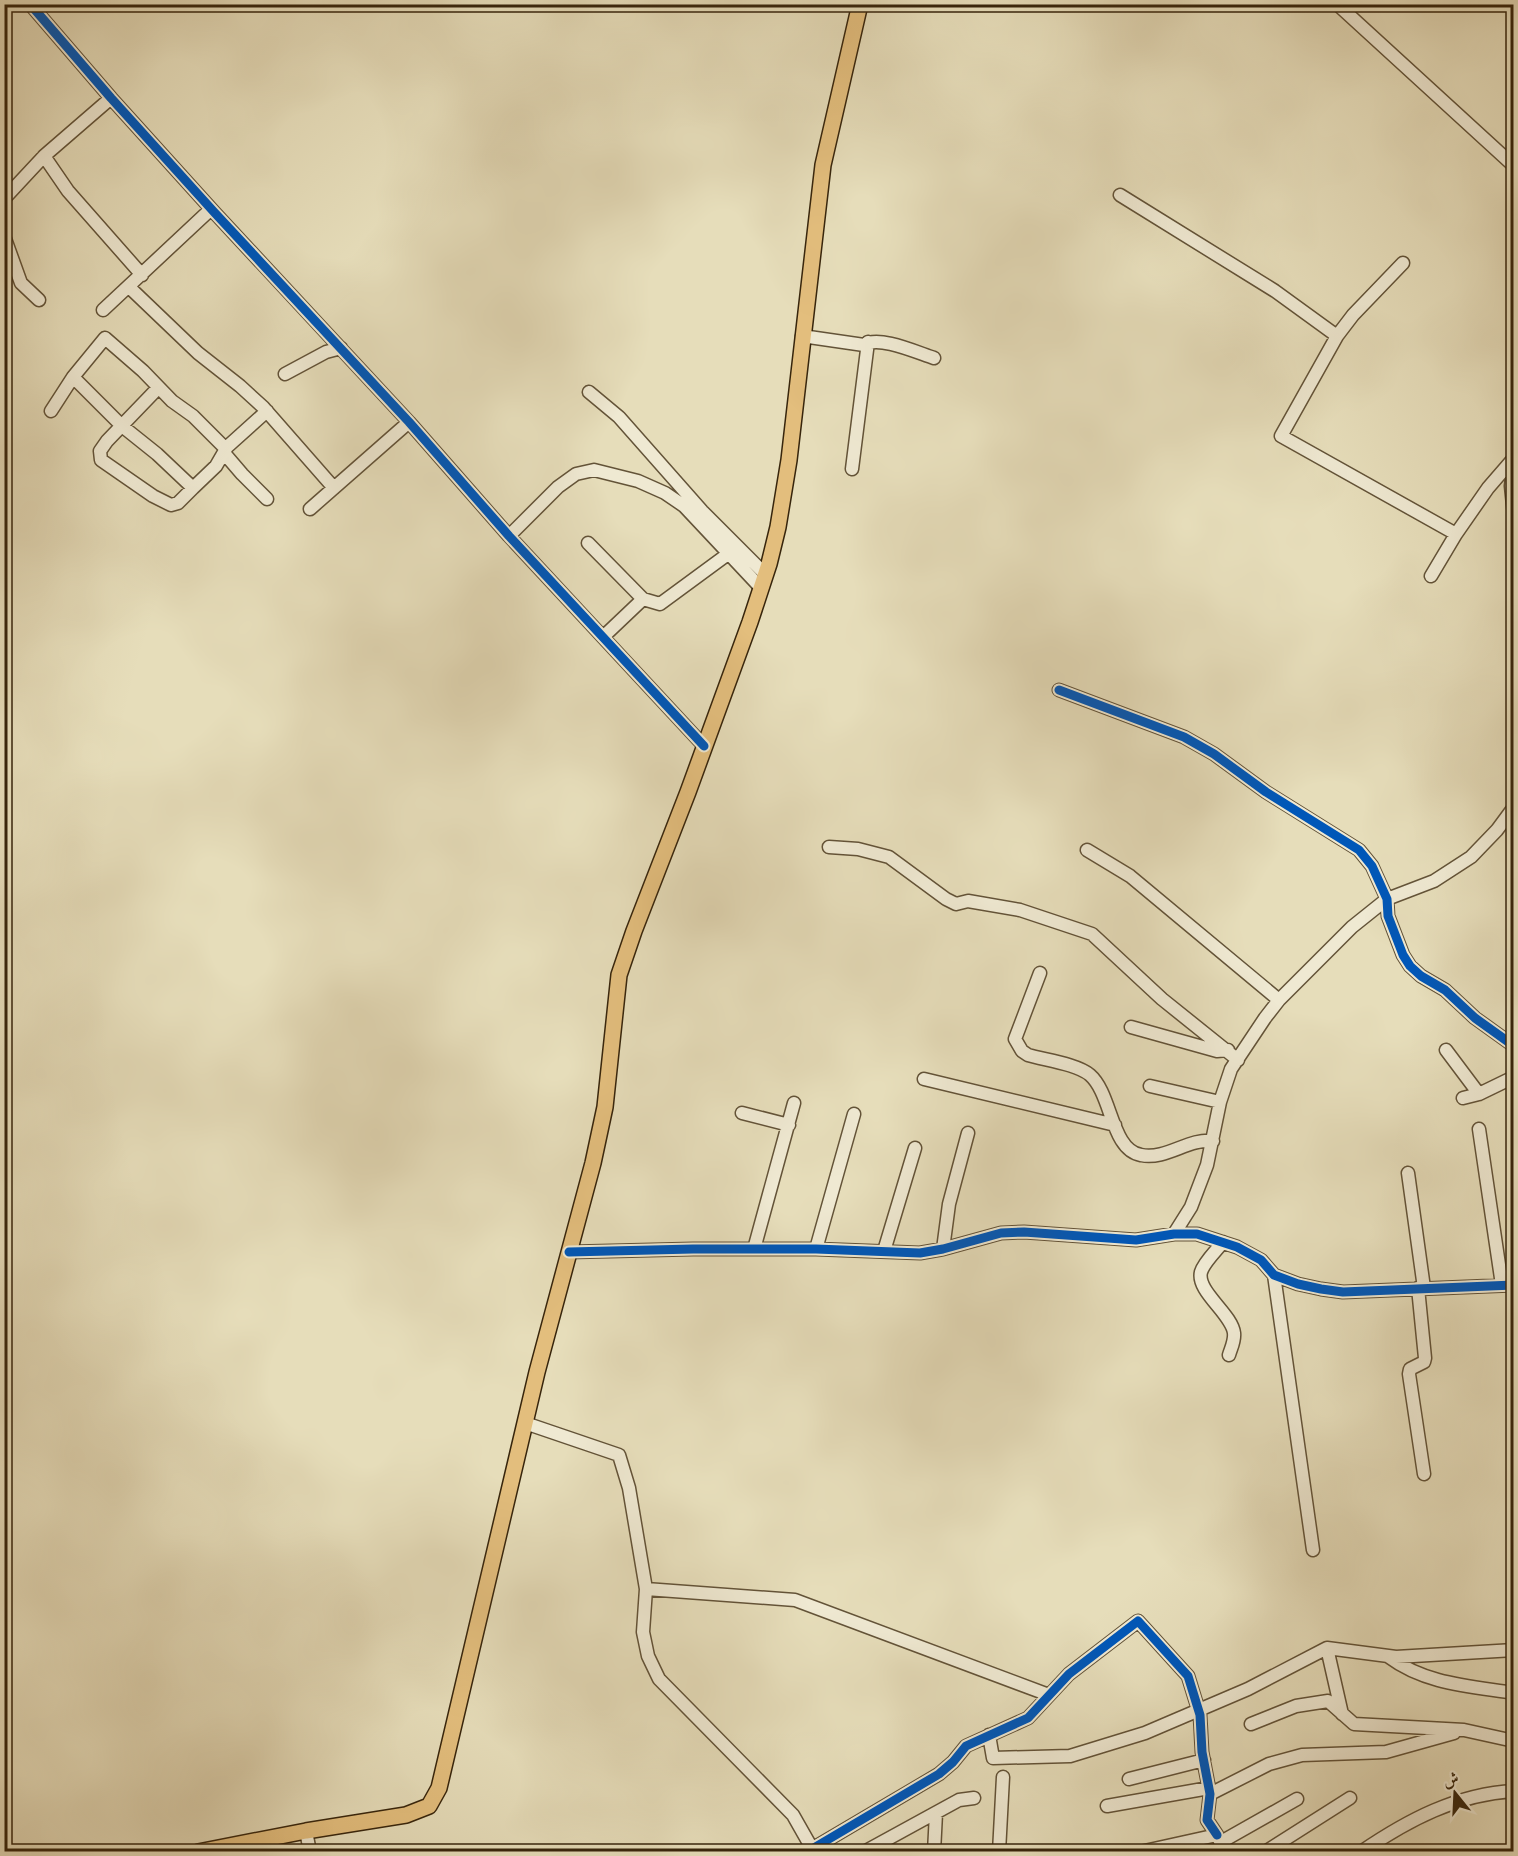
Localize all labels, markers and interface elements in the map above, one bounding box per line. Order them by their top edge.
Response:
north arrow [1425,1763,1485,1823]
text: ش [1439,1765,1462,1793]

